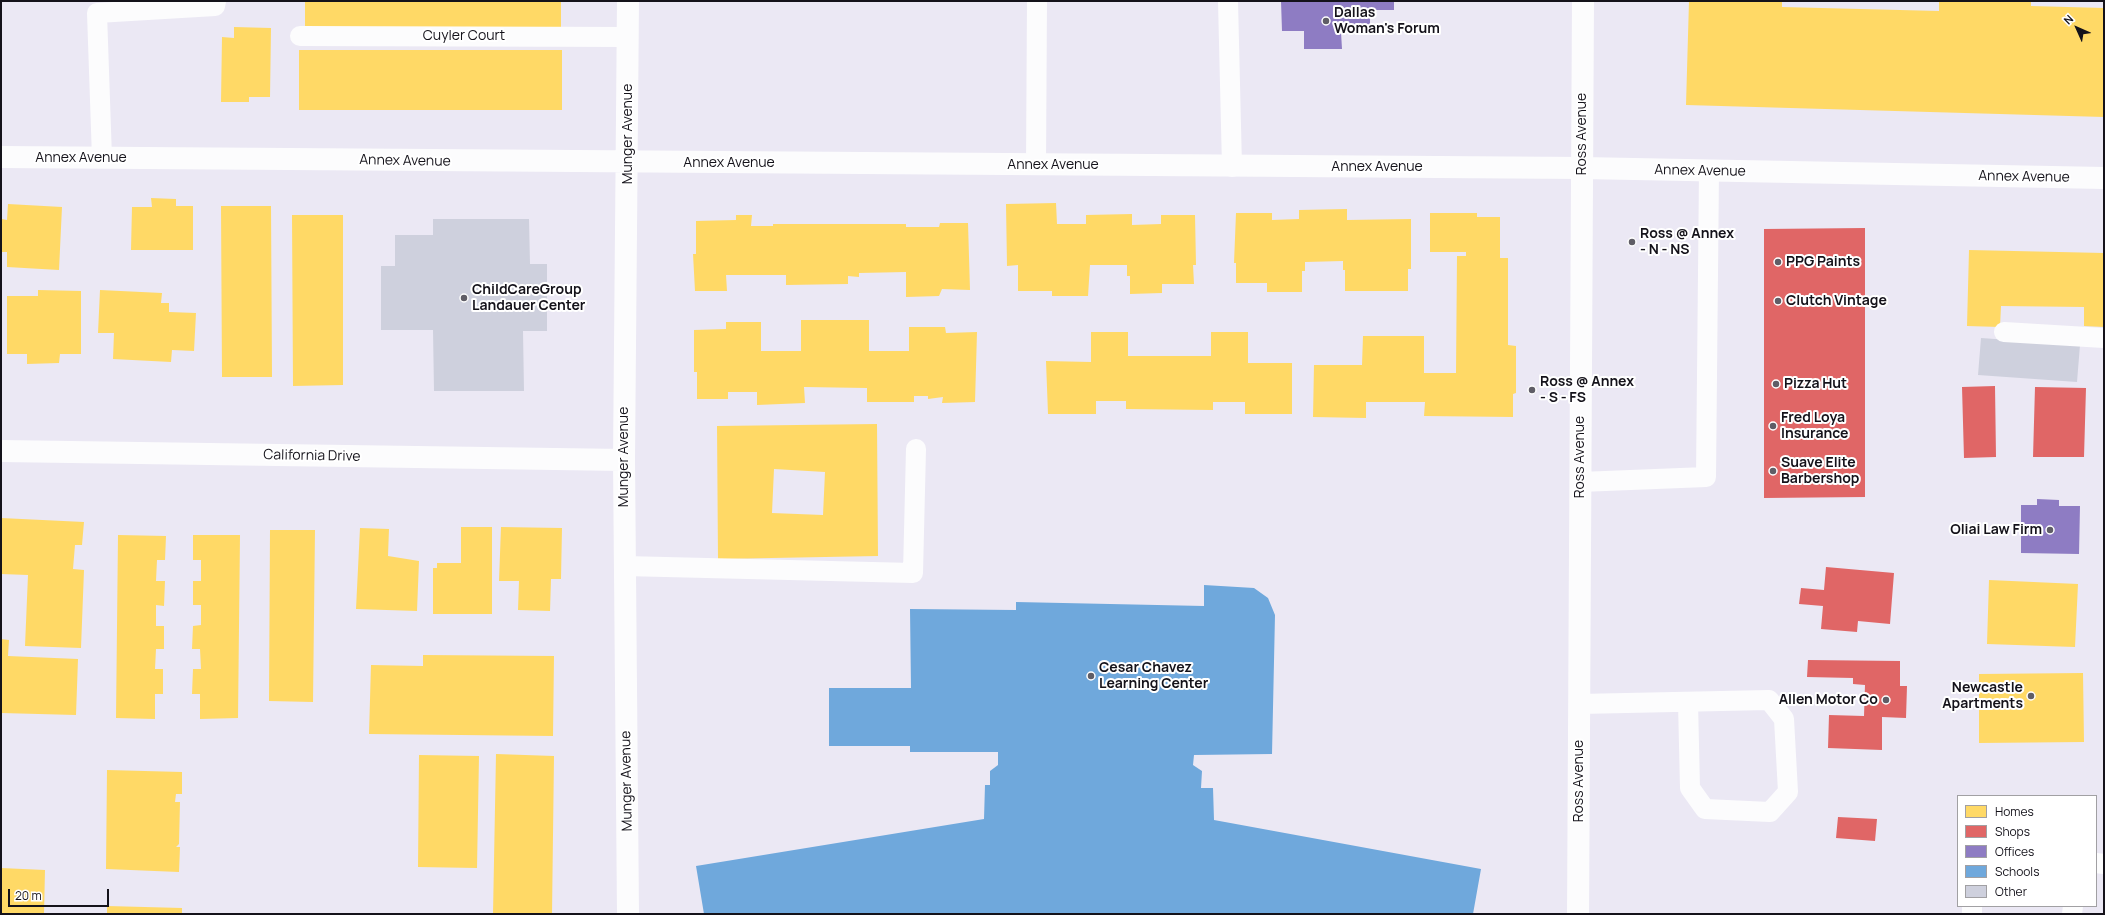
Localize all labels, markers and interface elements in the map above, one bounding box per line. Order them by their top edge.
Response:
place label: Dallas Woman's Forum [1334,5,1440,38]
north arrow [2057,8,2097,48]
text: N [2060,11,2076,27]
marker: Dallas Woman's Forum [1321,16,1331,26]
street label: Cuyler Court [423,28,505,44]
street label: Munger Avenue [620,84,636,184]
street label: Ross Avenue [1574,93,1590,175]
street label: Annex Avenue [35,150,127,166]
street label: Annex Avenue [359,152,451,170]
street label: Annex Avenue [683,155,775,171]
street label: Annex Avenue [1007,157,1099,173]
street label: Annex Avenue [1331,159,1423,175]
street label: Annex Avenue [1654,162,1746,180]
street label: Annex Avenue [1978,168,2070,186]
place label: Ross @ Annex - N - NS [1640,226,1734,258]
marker: Ross @ Annex - N - NS [1627,237,1637,247]
place label: PPG Paints [1786,254,1860,270]
marker: PPG Paints [1773,257,1783,267]
place label: ChildCareGroup Landauer Center [472,282,585,314]
marker: ChildCareGroup Landauer Center [459,293,469,303]
place label: Clutch Vintage [1786,293,1887,309]
marker: Clutch Vintage [1773,296,1783,306]
place label: Ross @ Annex - S - FS [1540,374,1634,406]
place label: Pizza Hut [1784,376,1847,392]
marker: Pizza Hut [1771,379,1781,389]
marker: Ross @ Annex - S - FS [1527,385,1537,395]
street label: Munger Avenue [616,407,632,507]
place label: Fred Loya Insurance [1781,410,1848,442]
street label: Ross Avenue [1572,416,1588,498]
marker: Fred Loya Insurance [1768,421,1778,431]
street label: California Drive [263,447,361,465]
place label: Suave Elite Barbershop [1781,455,1859,488]
marker: Suave Elite Barbershop [1768,466,1778,476]
place label: Oliai Law Firm [1950,522,2042,538]
marker: Oliai Law Firm [2045,525,2055,535]
place label: Cesar Chavez Learning Center [1099,660,1208,692]
marker: Cesar Chavez Learning Center [1086,671,1096,681]
place label: Newcastle Apartments [1942,680,2023,712]
marker: Newcastle Apartments [2026,691,2036,701]
place label: Allen Motor Co [1779,692,1878,708]
marker: Allen Motor Co [1881,695,1891,705]
street label: Munger Avenue [618,731,636,831]
street label: Ross Avenue [1571,740,1587,822]
legend [1957,795,2097,907]
text: Homes [1995,803,2034,820]
text: Shops [1995,823,2030,840]
text: Offices [1995,843,2034,860]
text: Schools [1995,863,2039,880]
scale bar [10,881,111,907]
text: Other [1995,883,2027,900]
text: 20 m [15,887,42,904]

